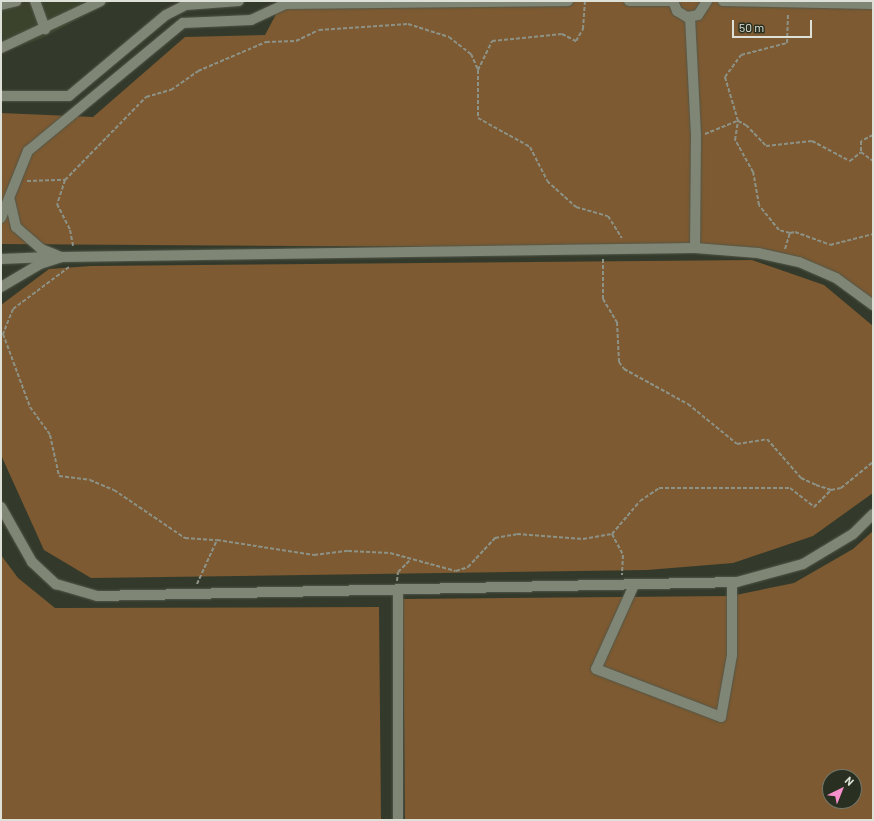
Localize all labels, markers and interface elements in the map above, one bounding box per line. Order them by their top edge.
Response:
scale bar [734,12,814,38]
text: 50 m [739,20,764,34]
north arrow [822,769,862,809]
text: N [843,773,857,788]

